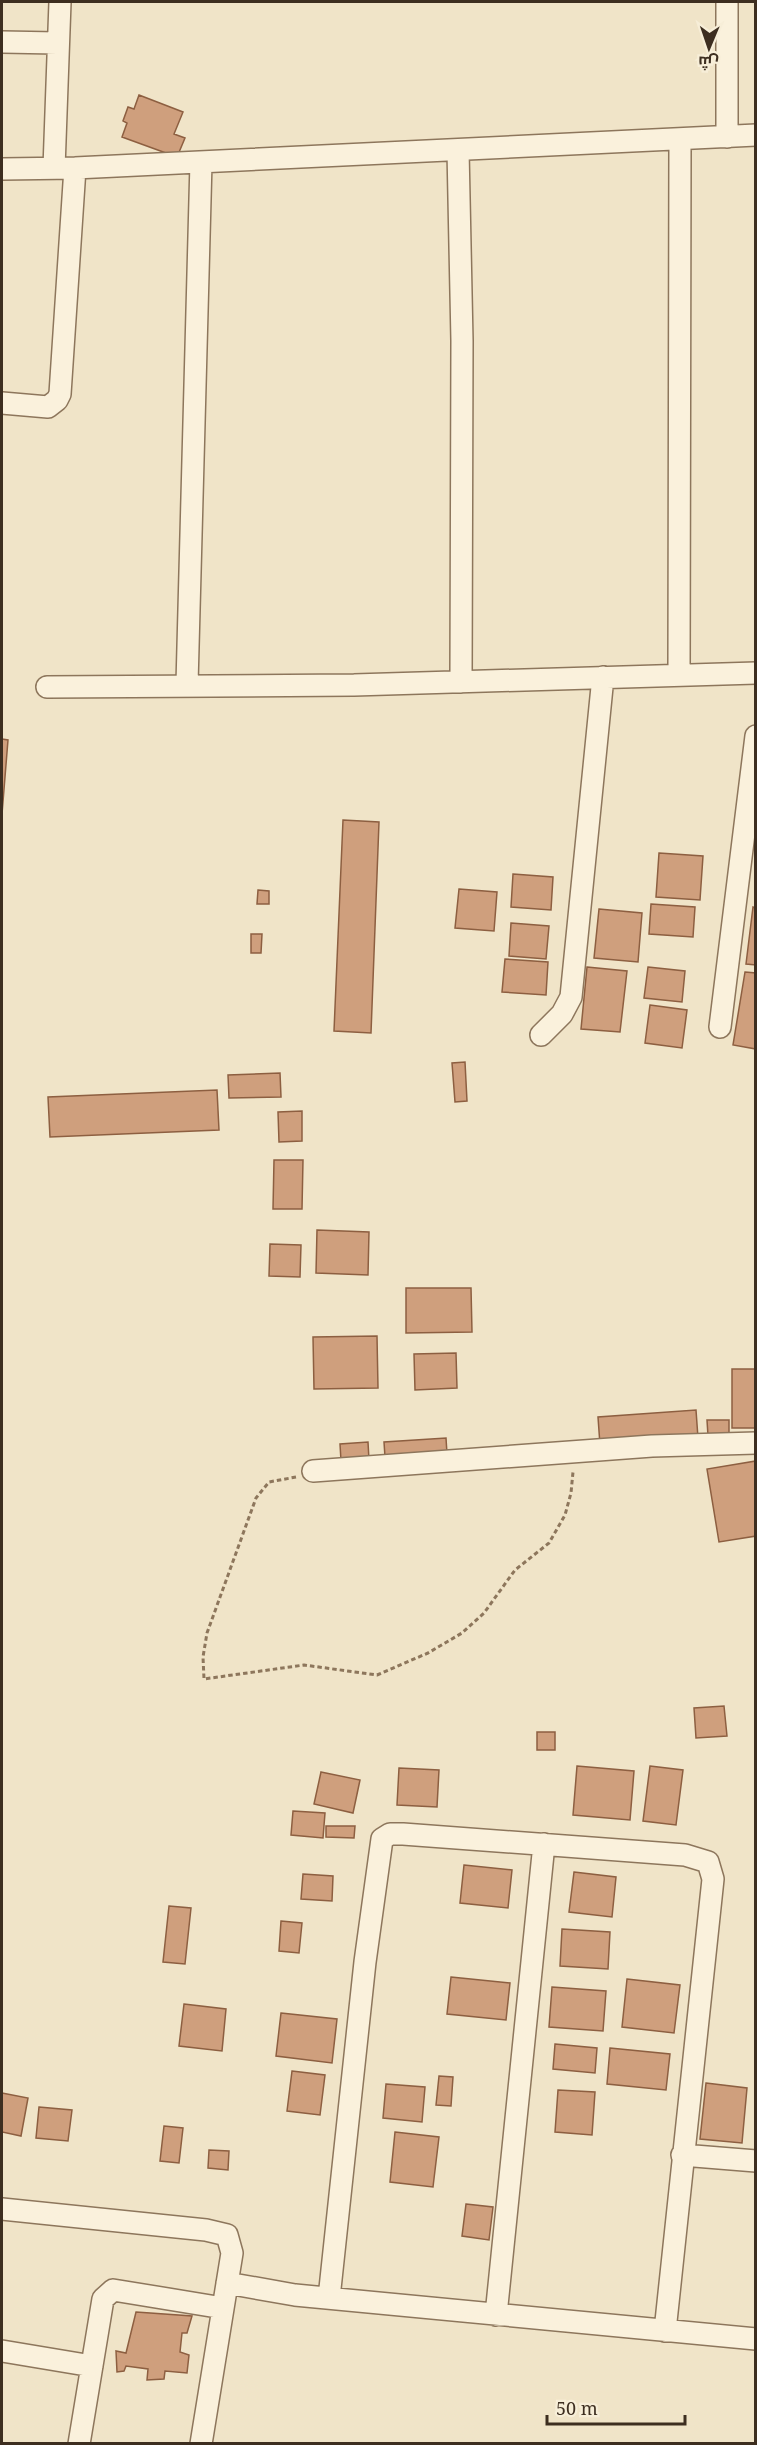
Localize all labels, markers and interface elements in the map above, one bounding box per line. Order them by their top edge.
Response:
north arrow [679,18,739,78]
text: ش [698,52,719,74]
scale bar [547,2388,685,2426]
text: 50 m [556,2396,598,2420]

